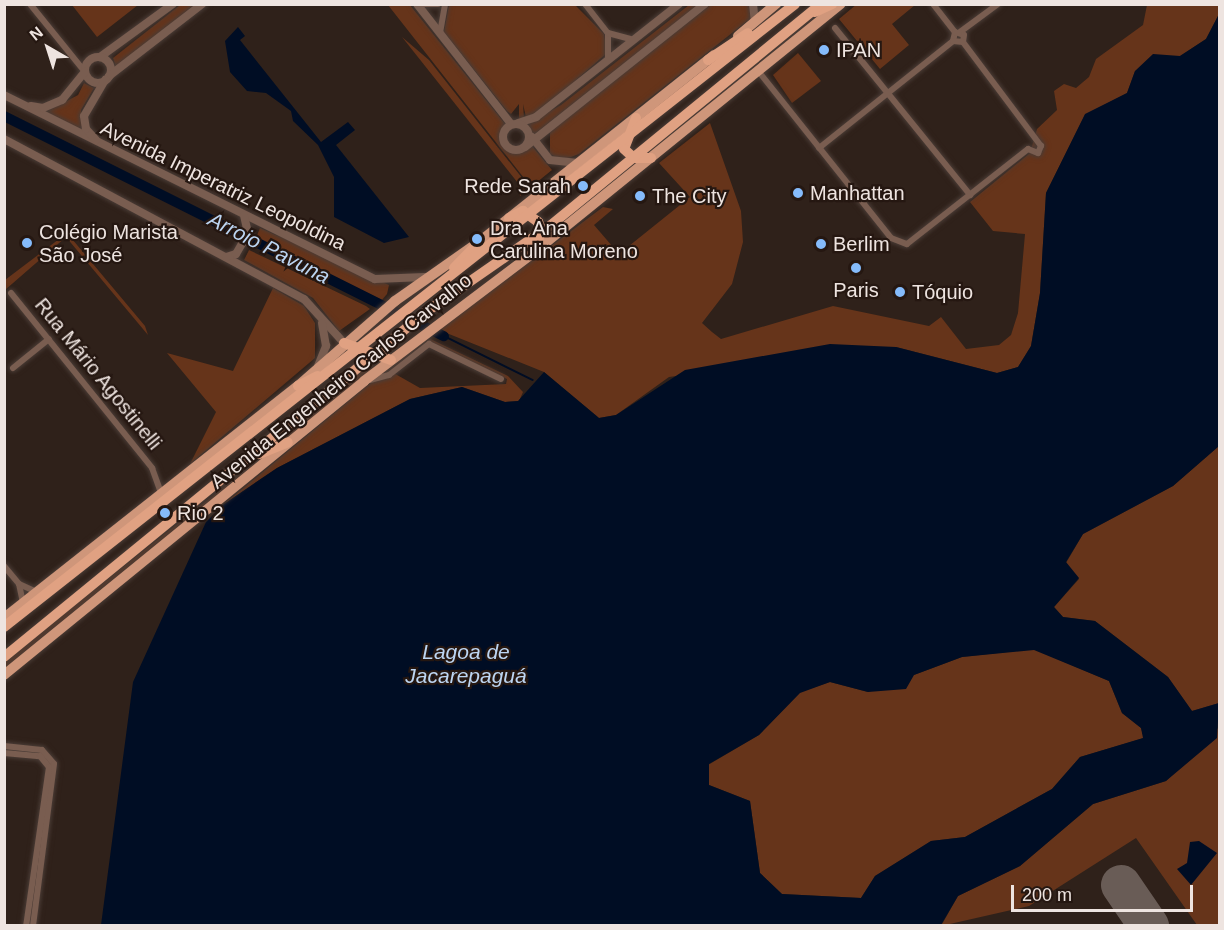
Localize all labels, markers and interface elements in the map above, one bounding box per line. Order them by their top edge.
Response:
north arrow [18,18,78,78]
text: N [27,23,46,44]
place label: IPAN [836,38,881,62]
marker: IPAN [817,43,831,57]
street label: Avenida Imperatriz Leopoldina [96,116,350,256]
place label: Rede Sarah [464,174,571,198]
marker: Rede Sarah [576,179,590,193]
place label: Manhattan [810,181,905,205]
place label: The City [652,184,726,208]
marker: Manhattan [791,186,805,200]
marker: The City [633,189,647,203]
water label: Arroio Pavuna [204,207,334,289]
place label: Dra. Ana Carulina Moreno [490,216,638,263]
place label: Colégio Marista São José [39,220,178,267]
marker: Dra. Ana Carulina Moreno [468,230,486,248]
place label: Berlim [833,232,890,256]
marker: Colégio Marista São José [20,236,34,250]
marker: Berlim [814,237,828,251]
marker: Paris [849,261,863,275]
street label: Avenida Engenheiro Carlos Carvalho [206,268,476,494]
place label: Paris [833,278,879,302]
place label: Tóquio [912,280,973,304]
marker: Tóquio [893,285,907,299]
street label: Rua Mário Agostinelli [29,293,167,455]
place label: Rio 2 [177,501,224,525]
marker: Rio 2 [158,506,172,520]
water label: Lagoa de Jacarepaguá [405,639,527,689]
scale bar [1014,873,1196,911]
text: 200 m [1022,885,1072,905]

